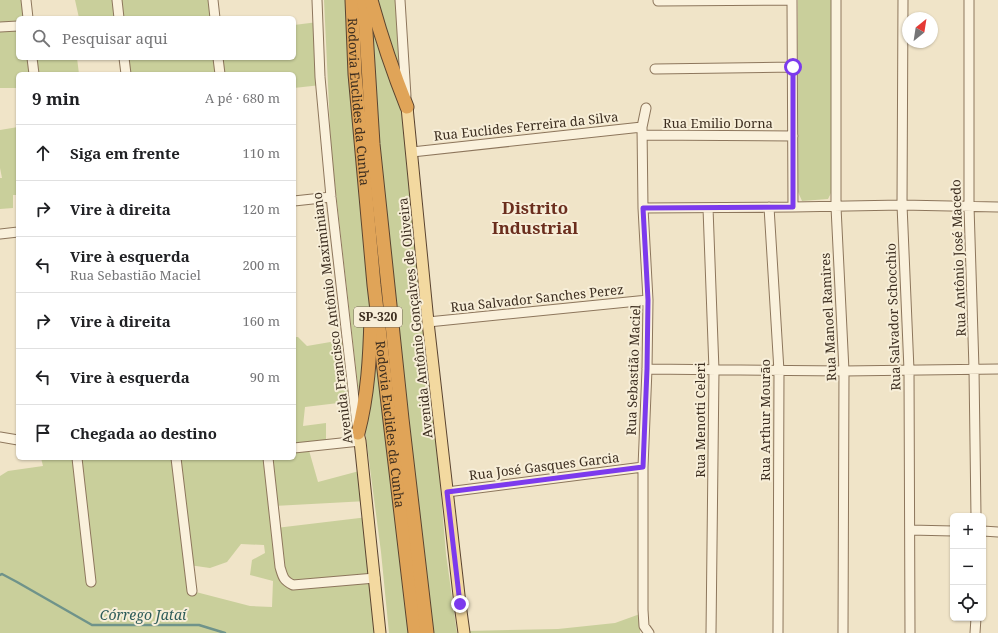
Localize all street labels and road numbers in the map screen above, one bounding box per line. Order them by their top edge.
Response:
street label: Rodovia Euclides da Cunha [344,18,374,186]
street label: Rua Euclides Ferreira da Silva [433,107,619,145]
street label: Rua Emilio Dorna [663,114,773,132]
street label: Rua Antônio José Macedo [946,179,970,337]
street label: Avenida Francisco Antônio Maximiniano [308,191,356,445]
street label: Avenida Antônio Gonçalves de Oliveira [393,197,437,439]
street label: Rua Salvador Schocchio [881,243,905,391]
street label: Rua Manoel Ramires [816,252,840,382]
street label: Rua Salvador Sanches Perez [450,280,624,316]
street label: Rua Sebastião Maciel [622,304,644,436]
road number: SP-320 [354,307,402,327]
street label: Rodovia Euclides da Cunha [372,340,409,509]
street label: Rua Arthur Mourão [756,359,774,481]
street label: Rua Menotti Celeri [691,362,709,478]
street label: Rua José Gasques Garcia [468,448,620,484]

